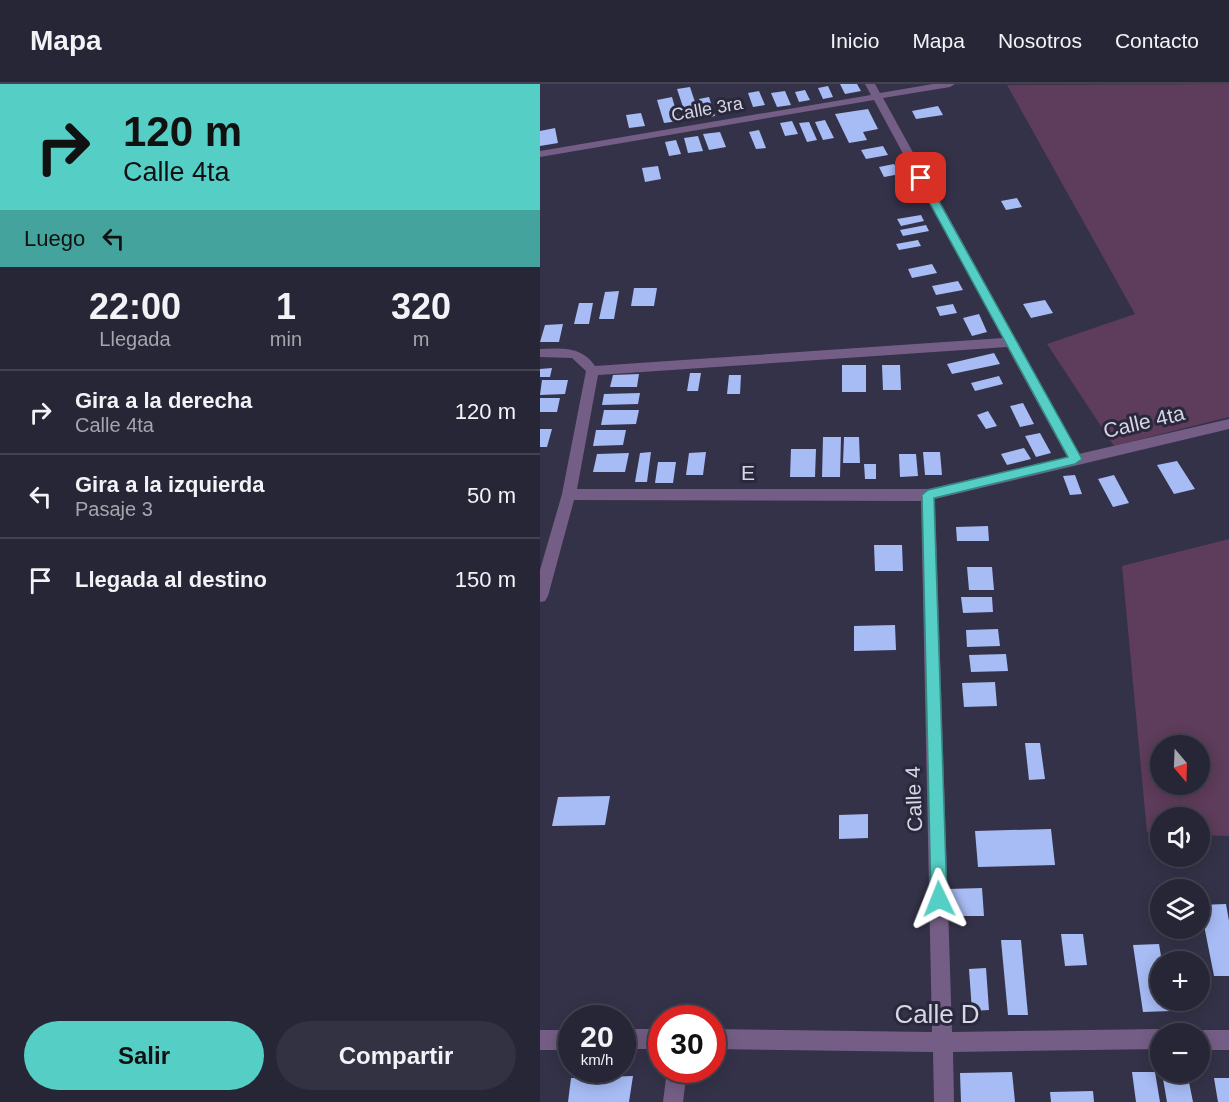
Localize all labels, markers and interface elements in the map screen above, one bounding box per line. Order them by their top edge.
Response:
text: Mapa [30,25,102,56]
text: Inicio [830,29,879,52]
text: Mapa [912,29,965,52]
text: Nosotros [998,29,1082,52]
text: Contacto [1115,29,1199,52]
street label: Calle 3ra [670,93,745,125]
icon: right [24,108,102,186]
text: 120 m [123,108,242,155]
pin [895,152,946,203]
text: Calle 4ta [123,157,230,187]
icon: arrive [904,161,937,194]
icon: left [97,222,130,255]
text: Luego [24,226,85,251]
text: 22:00 [89,286,181,327]
text: 1 [276,286,296,327]
text: 320 [391,286,451,327]
text: Llegada [99,328,171,350]
text: min [270,328,302,350]
text: m [413,328,429,350]
text: Gira a la derecha [75,388,252,413]
icon: right [24,396,57,429]
text: 120 m [455,399,516,424]
street label: Calle 4ta [1101,401,1187,442]
text: Calle 4ta [75,414,154,436]
street label: E [741,461,755,484]
text: Gira a la izquierda [75,472,265,497]
icon: left [24,480,57,513]
text: 50 m [467,483,516,508]
text: Pasaje 3 [75,498,153,520]
icon: arrive [24,564,57,597]
text: Llegada al destino [75,567,267,592]
text: 150 m [455,567,516,592]
north arrow [1150,735,1210,795]
map controls [1150,735,1210,1083]
street label: Calle 4 [901,766,926,832]
button: sound [1150,807,1210,867]
position arrow [907,867,971,931]
button: layers [1150,879,1210,939]
button: + [1150,951,1210,1011]
street label: Calle D [894,999,980,1029]
speed limit sign: 30 [648,1005,726,1083]
text: 20 [580,1020,614,1053]
button: Salir [24,1021,264,1090]
button: Compartir [276,1021,516,1090]
button: − [1150,1023,1210,1083]
text: km/h [581,1051,613,1068]

